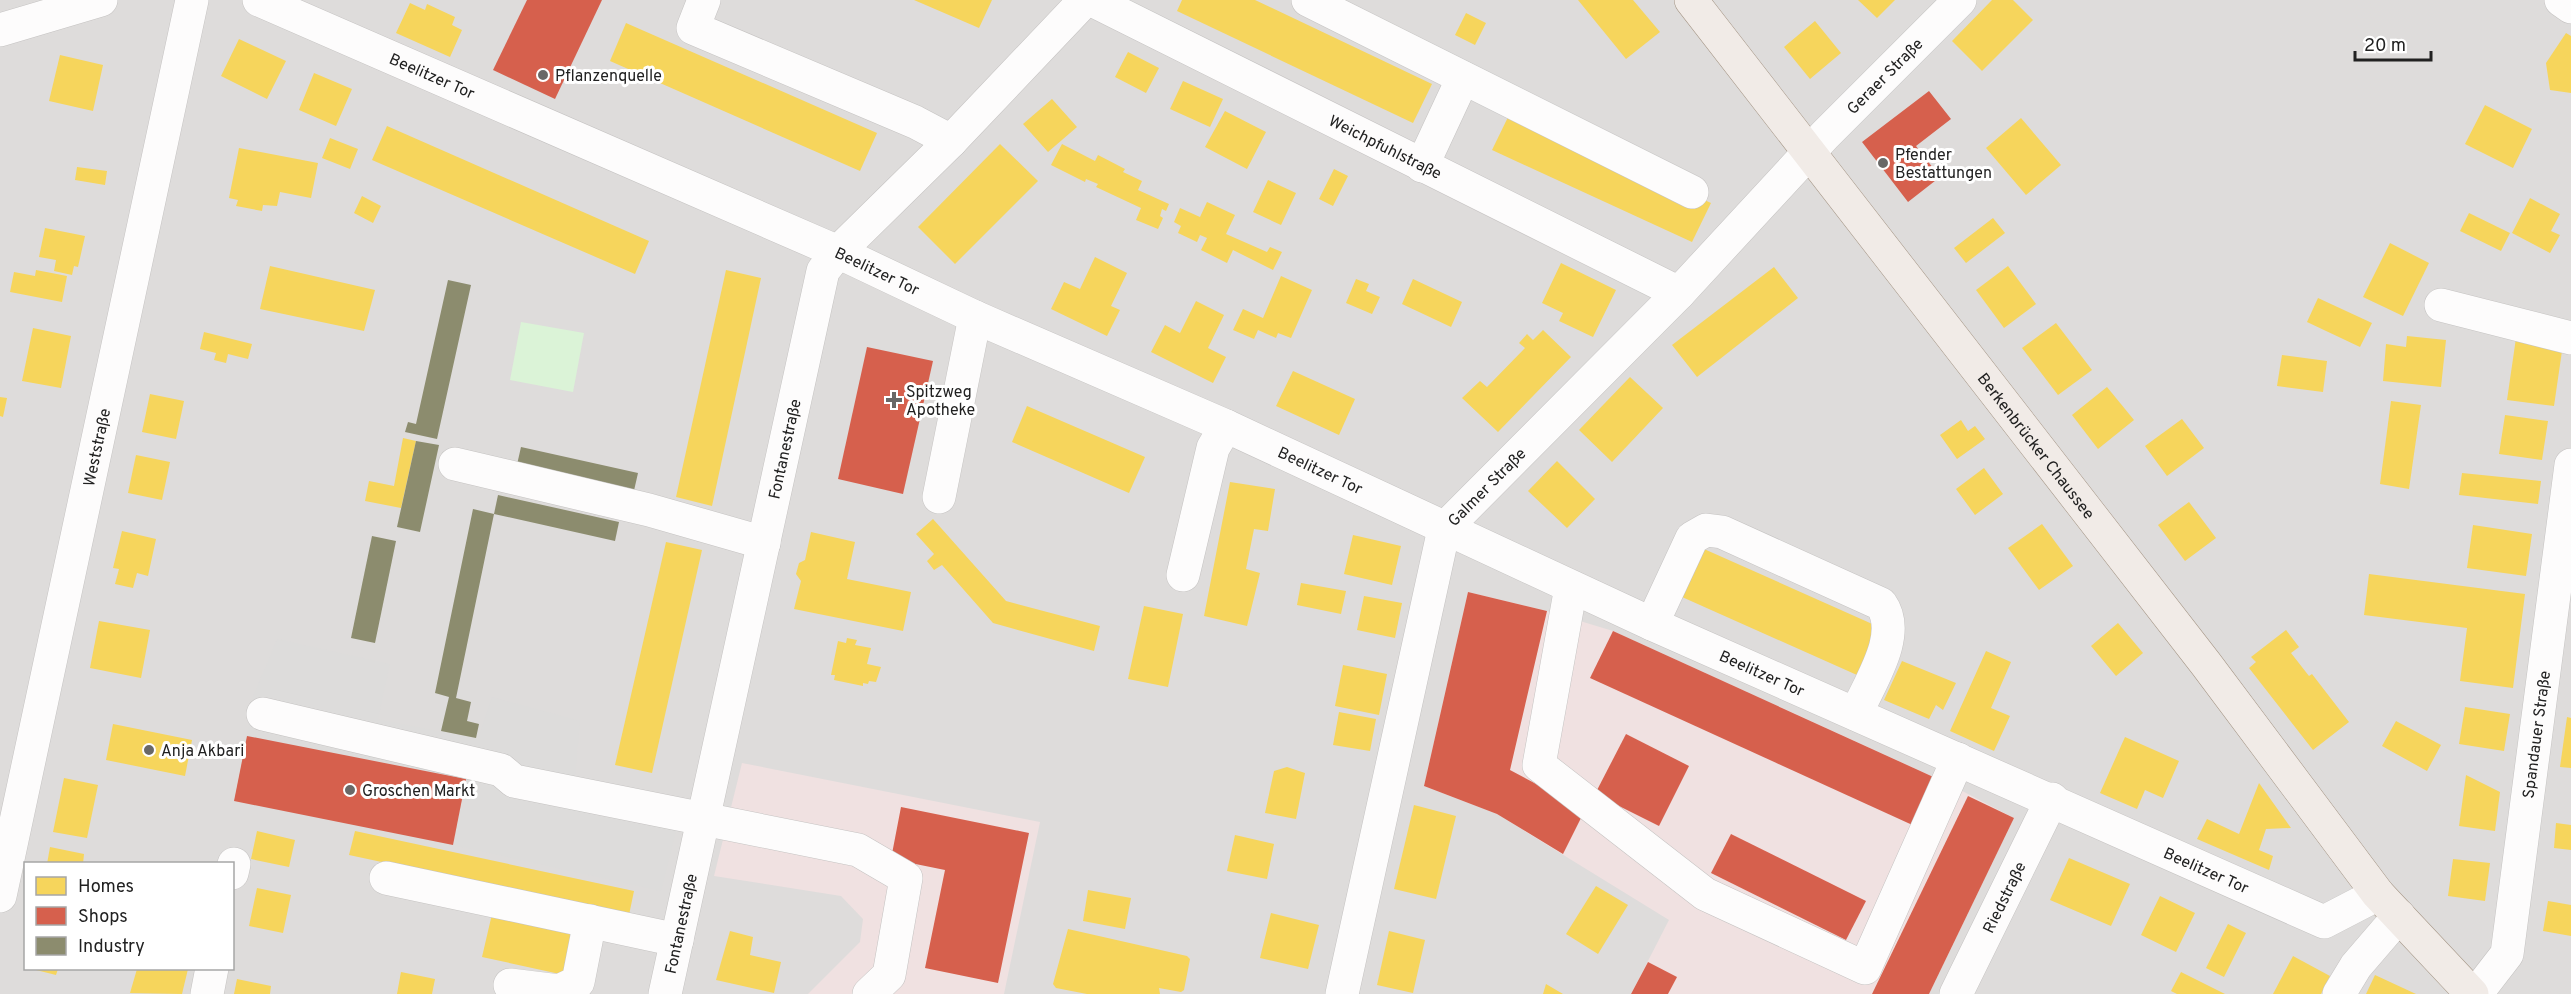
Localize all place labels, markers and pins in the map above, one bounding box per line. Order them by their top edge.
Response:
place label: Pflanzenquelle [555,67,662,87]
marker: Pflanzenquelle [536,68,550,82]
place label: Pfender Bestattungen [1895,146,1992,184]
marker: Pfender Bestattungen [1876,156,1890,170]
place label: Spitzweg Apotheke [906,383,975,421]
marker: Spitzweg Apotheke [887,393,901,407]
place label: Anja Akbari [161,742,244,762]
marker: Anja Akbari [142,743,156,757]
place label: Groschen Markt [362,782,475,802]
marker: Groschen Markt [343,783,357,797]

